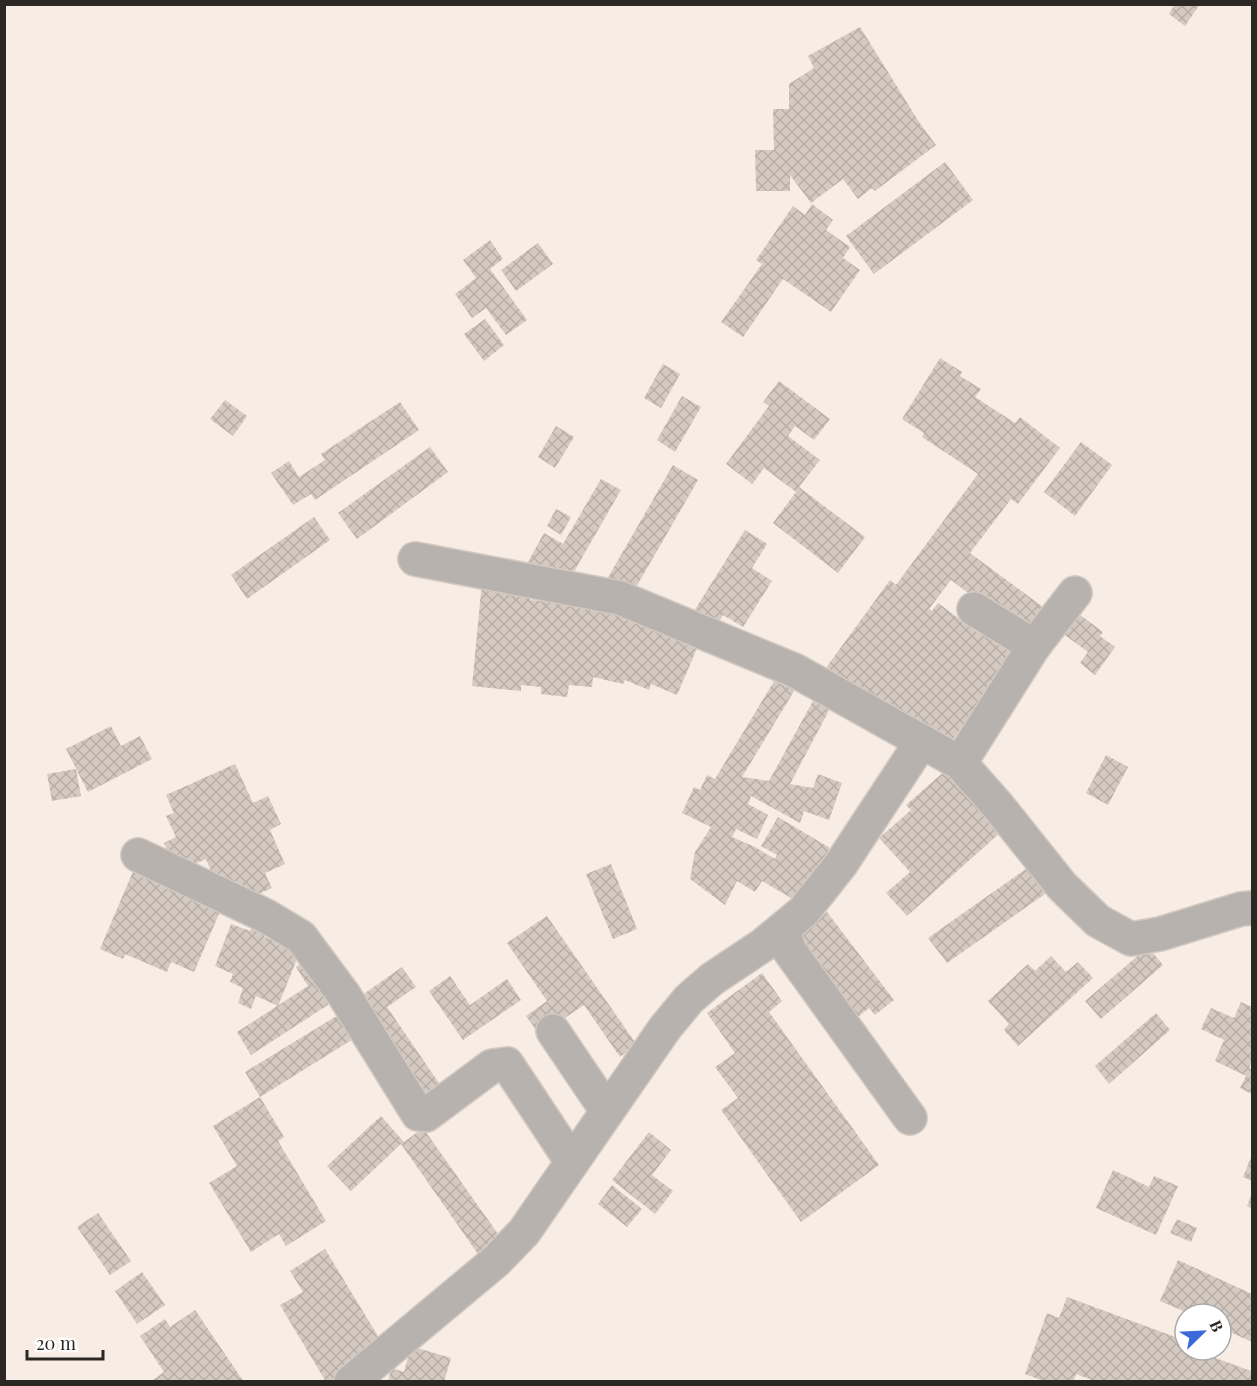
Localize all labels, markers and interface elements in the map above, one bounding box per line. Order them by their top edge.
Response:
north arrow [1173,1302,1233,1362]
text: B [1205,1317,1229,1335]
scale bar [27,1323,104,1361]
text: 20 m [36,1331,76,1355]

